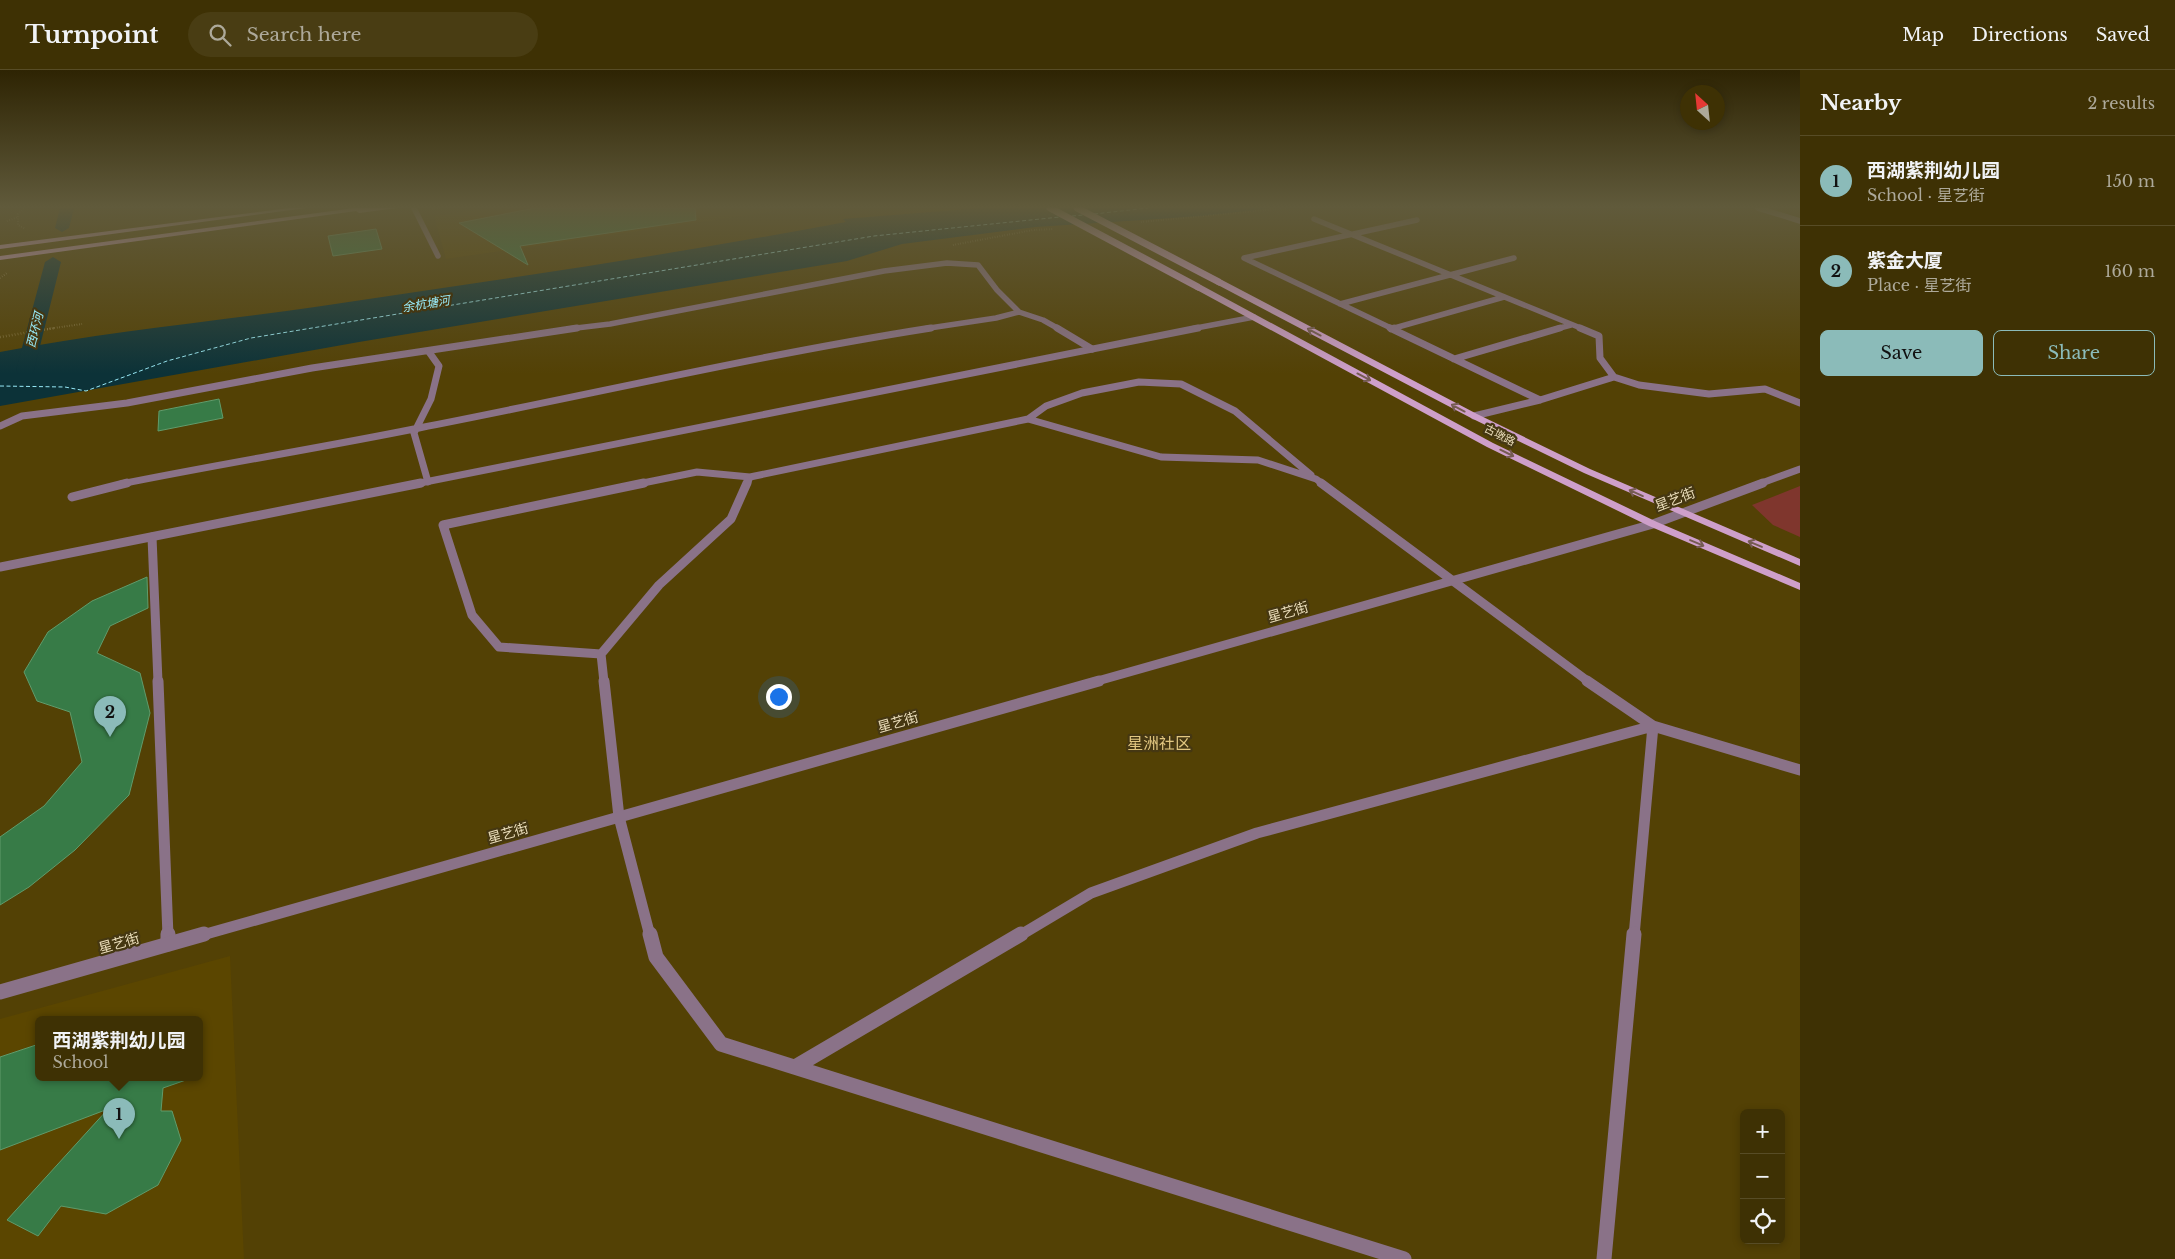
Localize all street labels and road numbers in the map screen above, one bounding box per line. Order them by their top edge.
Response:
street label: 古墩路 [1482,421,1518,449]
street label: 星艺街 [1652,483,1698,515]
street label: 星艺街 [1265,598,1311,626]
street label: 星艺街 [875,708,921,736]
street label: 星艺街 [485,819,531,847]
street label: 星艺街 [96,929,142,957]

